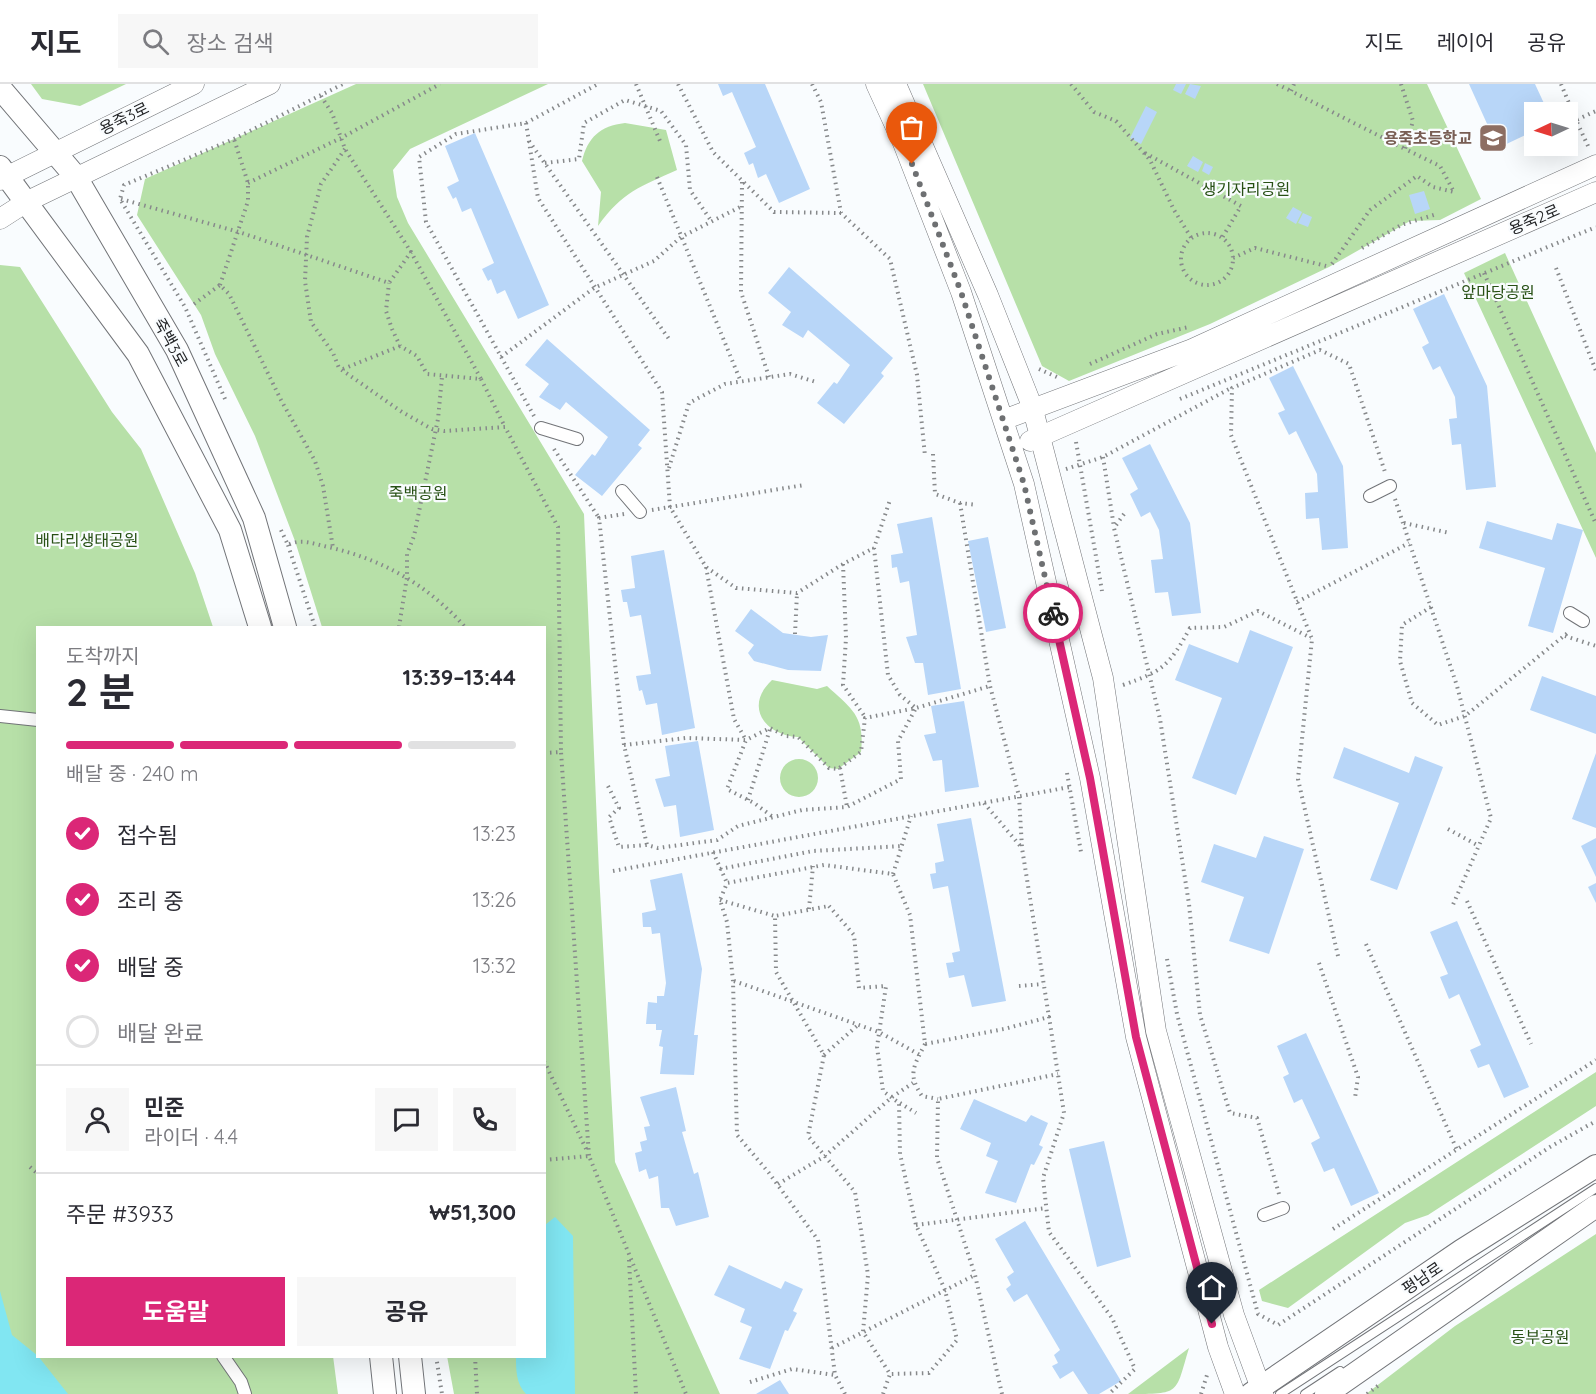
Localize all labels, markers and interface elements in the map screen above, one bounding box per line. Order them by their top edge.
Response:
search box [118,14,538,68]
text: 지도 [30,25,82,60]
icon: search [139,25,172,58]
text: 장소 검색 [187,29,274,57]
text: 지도 [1365,29,1403,55]
text: 레이어 [1436,29,1494,55]
text: 공유 [1527,29,1566,55]
street label: 용죽3로 [96,97,152,139]
pin [886,102,937,164]
north arrow [1524,102,1578,156]
map controls [1524,102,1578,156]
icon: bag [895,111,928,144]
school or university icon: 용죽초등학교 [1477,122,1509,154]
place label: 용죽초등학교 [1384,128,1472,148]
park label: 생기자리공원 [1202,179,1290,199]
street label: 용죽2로 [1506,199,1563,239]
park label: 앞마당공원 [1461,282,1535,302]
street label: 죽백3로 [150,314,193,370]
park label: 죽백공원 [389,483,447,503]
park label: 배다리생태공원 [35,530,139,550]
courier [1023,583,1083,643]
icon: bike [1037,597,1070,630]
text: 도착까지 [66,643,140,668]
text: 13:39–13:44 [403,663,516,691]
text: 2 분 [66,667,135,716]
text: 배달 중 · 240 m [66,761,198,786]
icon: check [66,817,99,850]
text: 접수됨 [117,821,178,849]
text: 13:23 [473,821,516,846]
icon: check [66,883,99,916]
text: 조리 중 [117,887,184,915]
text: 13:26 [473,887,516,912]
icon: check [66,949,99,982]
text: 배달 중 [117,953,184,981]
text: 13:32 [473,953,516,978]
text: 배달 완료 [117,1019,204,1047]
button: person [66,1088,129,1151]
button: chat [375,1088,438,1151]
button: phone [453,1088,516,1151]
text: 민준 [144,1093,184,1121]
text: 라이더 · 4.4 [144,1124,238,1149]
text: ₩51,300 [429,1198,516,1226]
text: 주문 #3933 [66,1200,174,1228]
street label: 평남로 [1398,1257,1446,1299]
pin [1186,1262,1237,1324]
icon: home [1195,1271,1228,1304]
button: 도움말 [66,1277,285,1346]
button: 공유 [297,1277,516,1346]
park label: 동부공원 [1511,1327,1569,1347]

